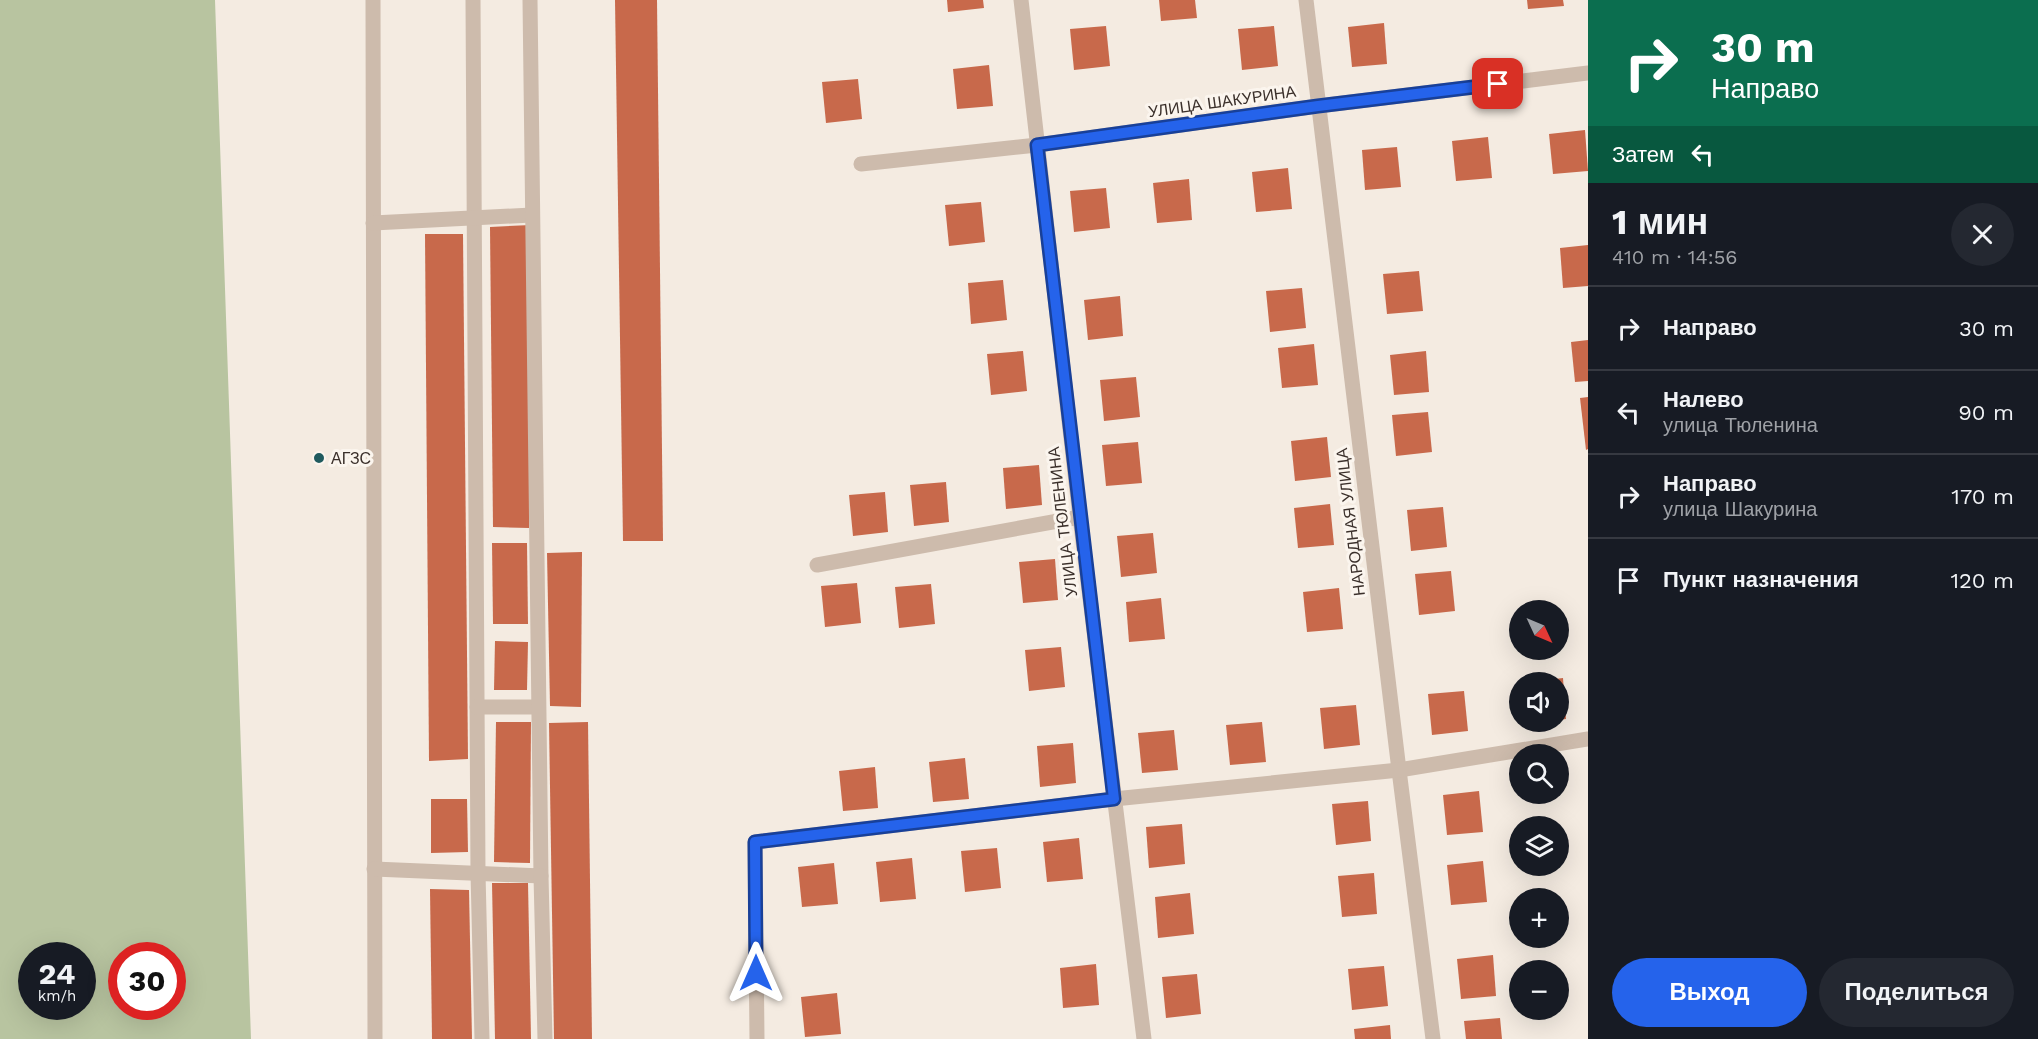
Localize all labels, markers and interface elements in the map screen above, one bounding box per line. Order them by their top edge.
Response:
text: 30 m [1711,23,1815,72]
icon: right [1612,24,1690,102]
pin [1472,58,1523,109]
icon: arrive [1481,67,1514,100]
text: Направо [1711,73,1819,105]
street label: УЛИЦА ШАКУРИНА [1147,82,1297,121]
icon: left [1686,138,1719,171]
text: Затем [1612,142,1674,167]
text: 1 мин [1612,201,1708,243]
button: close [1951,203,2014,266]
text: 410 m · 14:56 [1612,245,1738,269]
icon: right [1612,312,1645,345]
text: Направо [1663,315,1757,340]
text: 30 m [1959,316,2014,341]
text: Налево [1663,387,1744,412]
icon: left [1612,396,1645,429]
text: 90 m [1958,400,2014,425]
text: улица Тюленина [1663,413,1818,437]
street label: УЛИЦА ТЮЛЕНИНА [1044,445,1081,598]
street label: НАРОДНАЯ УЛИЦА [1332,447,1369,597]
place label: АГЗС [331,449,371,468]
marker: АГЗС [312,451,326,465]
text: Направо [1663,471,1757,496]
icon: right [1612,480,1645,513]
text: 170 m [1951,484,2014,509]
text: улица Шакурина [1663,497,1817,521]
icon: arrive [1612,564,1645,597]
text: Пункт назначения [1663,567,1859,592]
text: 120 m [1950,568,2014,593]
north arrow [1509,600,1569,660]
map controls [1509,600,1569,1020]
button: sound [1509,672,1569,732]
button: search [1509,744,1569,804]
button: layers [1509,816,1569,876]
button: + [1509,888,1569,948]
position arrow [724,941,788,1005]
speed limit sign: 30 [108,942,186,1020]
text: 24 [39,956,75,991]
button: Выход [1612,958,1807,1027]
button: Поделиться [1819,958,2014,1027]
button: − [1509,960,1569,1020]
text: km/h [38,987,76,1005]

